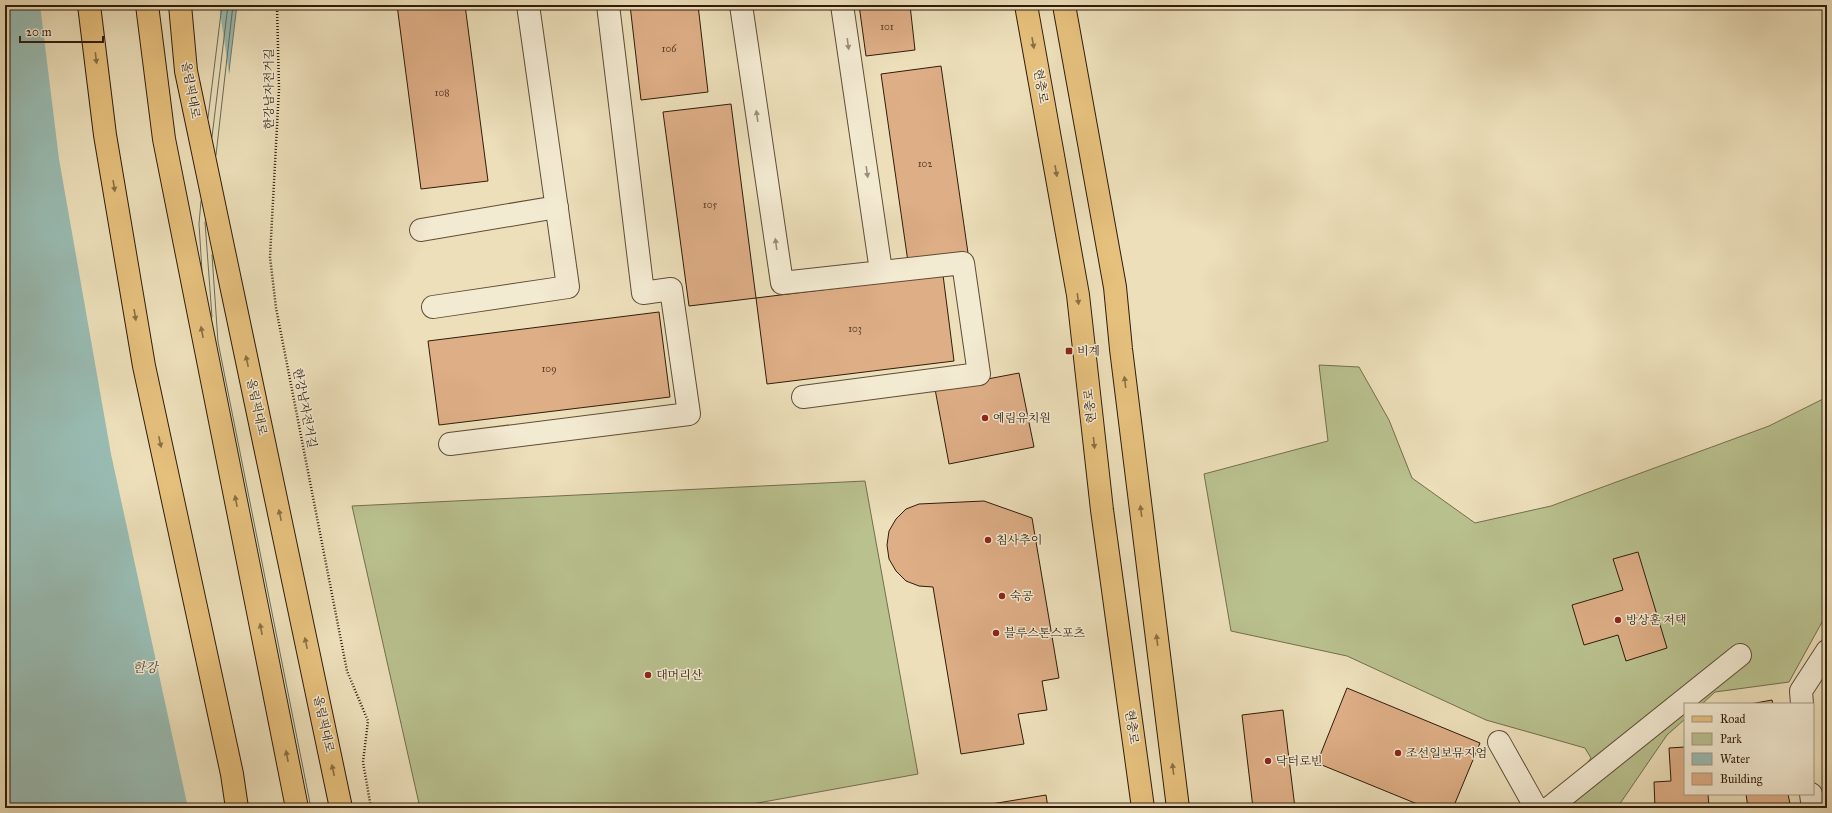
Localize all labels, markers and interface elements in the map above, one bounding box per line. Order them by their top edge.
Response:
scale bar [20,18,103,44]
house number: 101 [880,21,894,33]
text: 20 m [26,25,52,39]
one-way arrow [1030,37,1036,50]
one-way arrow [845,38,851,50]
house number: 106 [662,43,677,55]
street label: 한강남자전거길 [262,48,276,130]
one-way arrow [92,52,99,64]
street label: 올림픽대로 [179,60,203,120]
street label: 현충로 [1031,68,1051,105]
house number: 108 [434,87,450,99]
one-way arrow [754,110,760,122]
house number: 102 [918,158,932,170]
one-way arrow [1053,165,1059,177]
one-way arrow [864,166,870,178]
one-way arrow [111,180,117,192]
house number: 105 [703,199,718,211]
one-way arrow [773,238,779,250]
one-way arrow [1075,293,1081,305]
one-way arrow [132,308,138,321]
house number: 103 [848,323,862,335]
one-way arrow [199,326,205,339]
place label: 비계 [1077,344,1100,358]
marker: 비계 [1064,346,1074,356]
one-way arrow [244,355,250,367]
house number: 109 [541,363,557,375]
street label: 한강남자전거길 [290,367,320,449]
one-way arrow [1122,376,1128,388]
street label: 올림픽대로 [244,377,270,437]
street label: 현충로 [1081,388,1099,424]
place label: 예림유치원 [993,411,1051,425]
marker: 예림유치원 [980,413,990,423]
one-way arrow [158,436,164,448]
one-way arrow [1091,436,1098,449]
one-way arrow [232,495,238,507]
one-way arrow [1138,505,1144,517]
one-way arrow [276,509,282,522]
place label: 침사추이 [996,533,1042,547]
marker: 침사추이 [983,535,993,545]
place label: 숙공 [1010,589,1034,603]
marker: 숙공 [997,591,1007,601]
place label: 방상훈 저택 [1626,613,1687,627]
marker: 방상훈 저택 [1613,615,1623,625]
one-way arrow [258,622,264,635]
place label: 블루스톤스포츠 [1004,626,1086,640]
marker: 블루스톤스포츠 [991,628,1001,638]
one-way arrow [1154,634,1160,646]
one-way arrow [303,636,309,649]
water label: 한강 [132,660,160,676]
place label: 대머리산 [656,668,703,682]
marker: 대머리산 [643,670,653,680]
street label: 올림픽대로 [311,694,337,754]
legend [1684,703,1814,795]
street label: 현충로 [1123,709,1141,746]
text: Road [1720,712,1746,726]
text: Park [1720,732,1742,746]
place label: 조선일보뮤지엄 [1406,746,1487,760]
marker: 조선일보뮤지엄 [1393,748,1403,758]
one-way arrow [283,750,289,762]
text: Water [1720,752,1750,766]
place label: 닥터로빈 [1276,754,1322,768]
marker: 닥터로빈 [1263,756,1273,766]
one-way arrow [1170,763,1176,775]
one-way arrow [330,764,336,776]
text: Building [1720,772,1763,787]

